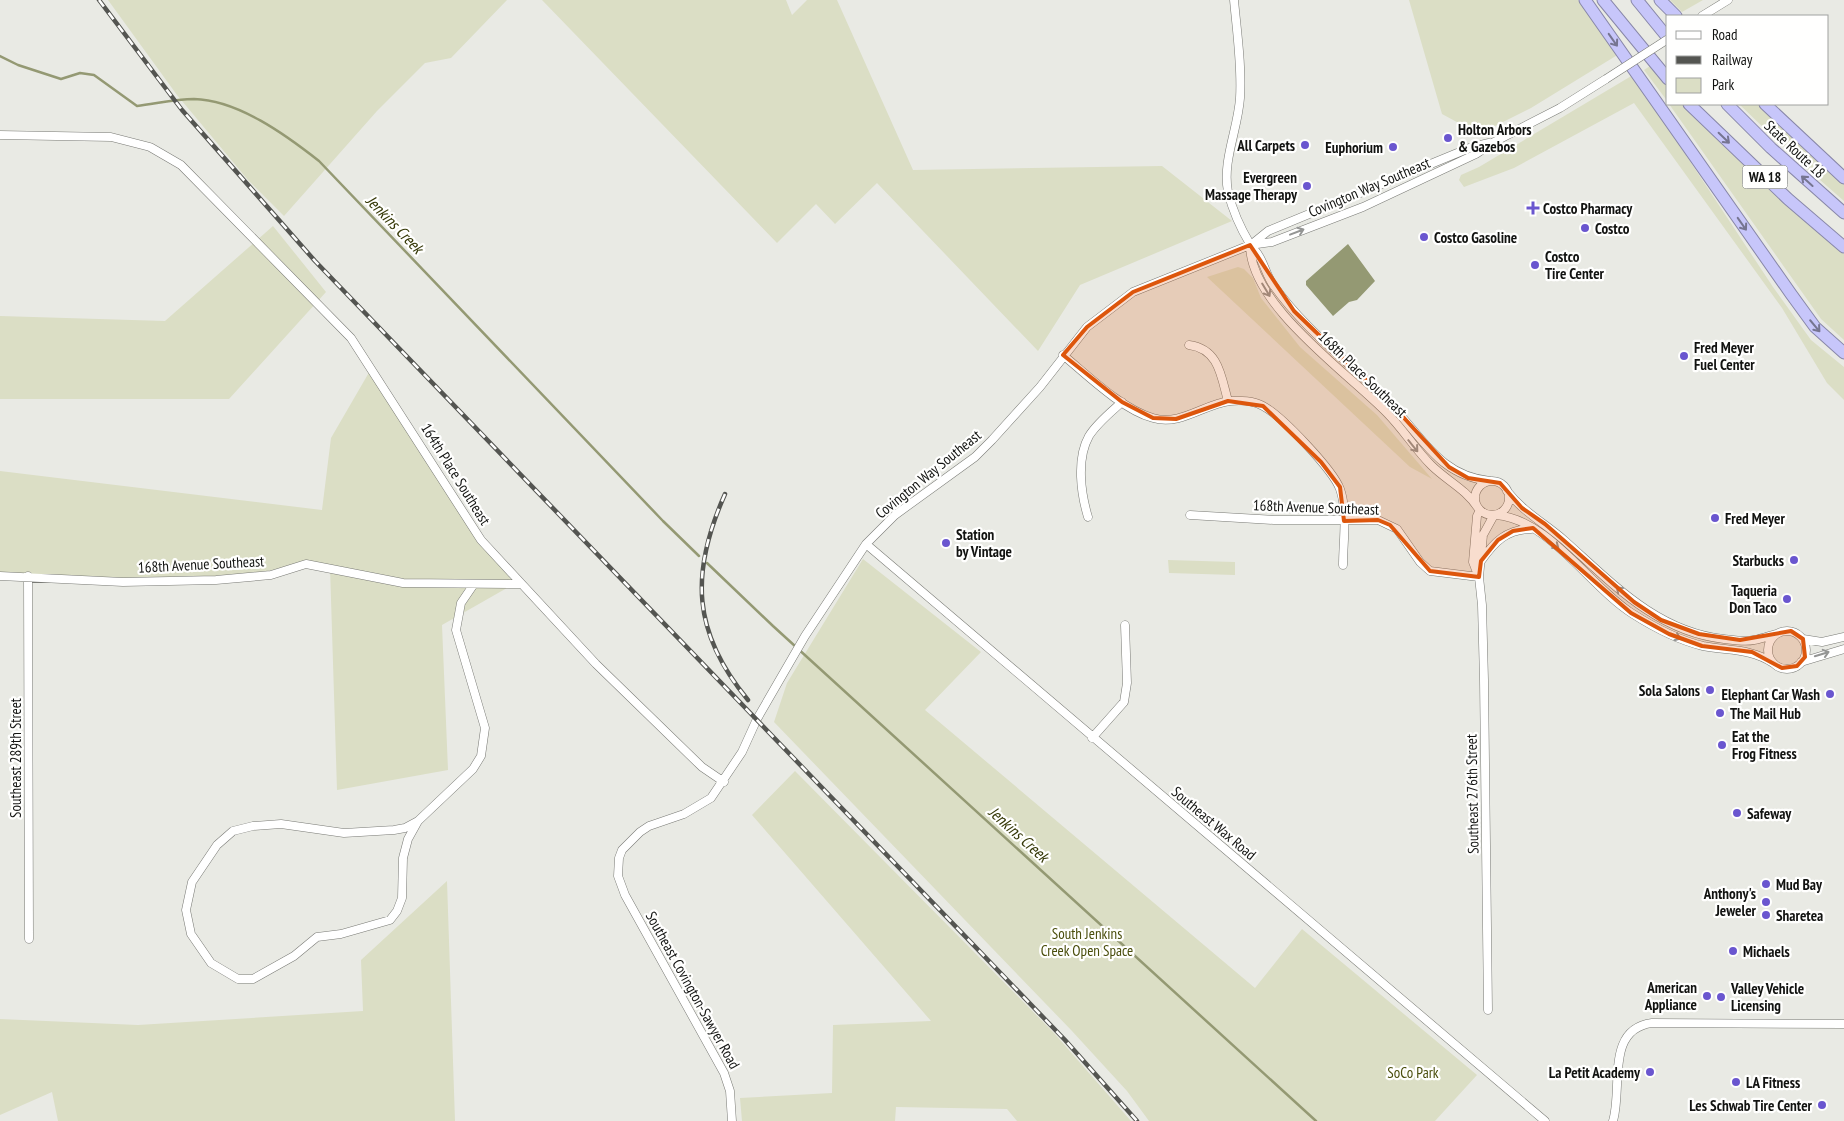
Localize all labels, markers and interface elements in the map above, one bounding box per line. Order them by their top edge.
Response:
legend [1666,15,1829,105]
text: Road [1712,25,1738,44]
one-way arrow [1608,33,1618,47]
text: Railway [1712,50,1753,69]
text: Park [1712,75,1734,94]
street label: State Route 18 [1761,116,1829,182]
place label: Holton Arbors & Gazebos [1458,120,1532,156]
marker: Holton Arbors & Gazebos [1442,132,1454,144]
one-way arrow [1718,132,1730,144]
place label: All Carpets [1236,136,1295,155]
place label: Euphorium [1325,138,1383,157]
marker: All Carpets [1299,139,1311,151]
marker: Euphorium [1387,141,1399,153]
street label: Covington Way Southeast [1305,153,1433,221]
road number: WA 18 [1742,166,1788,188]
place label: Evergreen Massage Therapy [1205,168,1298,204]
one-way arrow [1800,175,1813,187]
marker: Evergreen Massage Therapy [1301,180,1313,192]
water label: Jenkins Creek [361,190,429,259]
place label: Costco Pharmacy [1543,199,1633,218]
marker: Costco Pharmacy [1527,202,1539,214]
one-way arrow [1737,216,1747,230]
place label: Costco [1595,219,1630,238]
marker: Costco [1579,222,1591,234]
one-way arrow [1289,227,1304,237]
place label: Costco Gasoline [1434,228,1517,247]
marker: Costco Gasoline [1418,231,1430,243]
place label: Costco Tire Center [1545,247,1605,283]
marker: Costco Tire Center [1529,259,1541,271]
one-way arrow [1261,283,1271,297]
one-way arrow [1810,319,1821,332]
street label: 168th Place Southeast [1315,327,1411,421]
place label: Fred Meyer Fuel Center [1694,338,1755,374]
marker: Fred Meyer Fuel Center [1678,350,1690,362]
street label: 164th Place Southeast [417,420,495,528]
street label: Covington Way Southeast [871,426,985,522]
one-way arrow [1408,439,1419,452]
street label: 168th Avenue Southeast [1253,495,1379,519]
place label: Fred Meyer [1725,509,1785,528]
marker: Fred Meyer [1709,512,1721,524]
place label: Station by Vintage [956,525,1012,561]
marker: Station by Vintage [940,537,952,549]
one-way arrow [1547,539,1560,550]
street label: 168th Avenue Southeast [137,551,265,577]
place label: Starbucks [1732,551,1784,570]
marker: Starbucks [1788,554,1800,566]
place label: Taqueria Don Taco [1729,581,1777,617]
one-way arrow [1615,586,1628,597]
marker: Taqueria Don Taco [1781,593,1793,605]
one-way arrow [1666,632,1681,641]
one-way arrow [1814,649,1830,659]
place label: Sola Salons [1639,681,1700,700]
marker: Sola Salons [1704,684,1716,696]
place label: Elephant Car Wash [1721,685,1820,704]
marker: Elephant Car Wash [1824,688,1836,700]
street label: Southeast 289th Street [6,698,25,818]
place label: The Mail Hub [1730,704,1801,723]
marker: The Mail Hub [1714,707,1726,719]
place label: Eat the Frog Fitness [1732,727,1797,763]
street label: Southeast 276th Street [1461,734,1483,854]
marker: Eat the Frog Fitness [1716,739,1728,751]
street label: Southeast Wax Road [1168,782,1260,864]
water label: Jenkins Creek [984,801,1054,867]
place label: Safeway [1747,804,1792,823]
marker: Safeway [1731,807,1743,819]
place label: Mud Bay [1776,875,1823,894]
marker: Mud Bay [1760,878,1772,890]
place label: Anthony's Jeweler [1703,884,1757,920]
marker: Anthony's Jeweler [1760,896,1772,908]
place label: Sharetea [1776,906,1823,925]
street label: Southeast Covington-Sawyer Road [642,908,744,1072]
marker: Sharetea [1760,909,1772,921]
park label: South Jenkins Creek Open Space [1041,924,1133,960]
place label: Michaels [1743,942,1790,961]
marker: Michaels [1727,945,1739,957]
place label: American Appliance [1644,978,1697,1014]
place label: Valley Vehicle Licensing [1730,979,1804,1015]
marker: American Appliance [1701,990,1713,1002]
marker: Valley Vehicle Licensing [1715,991,1727,1003]
park label: SoCo Park [1387,1063,1439,1082]
place label: La Petit Academy [1549,1063,1641,1082]
marker: La Petit Academy [1644,1066,1656,1078]
place label: LA Fitness [1746,1073,1800,1092]
marker: LA Fitness [1730,1076,1742,1088]
place label: Les Schwab Tire Center [1689,1096,1813,1115]
marker: Les Schwab Tire Center [1816,1099,1828,1111]

